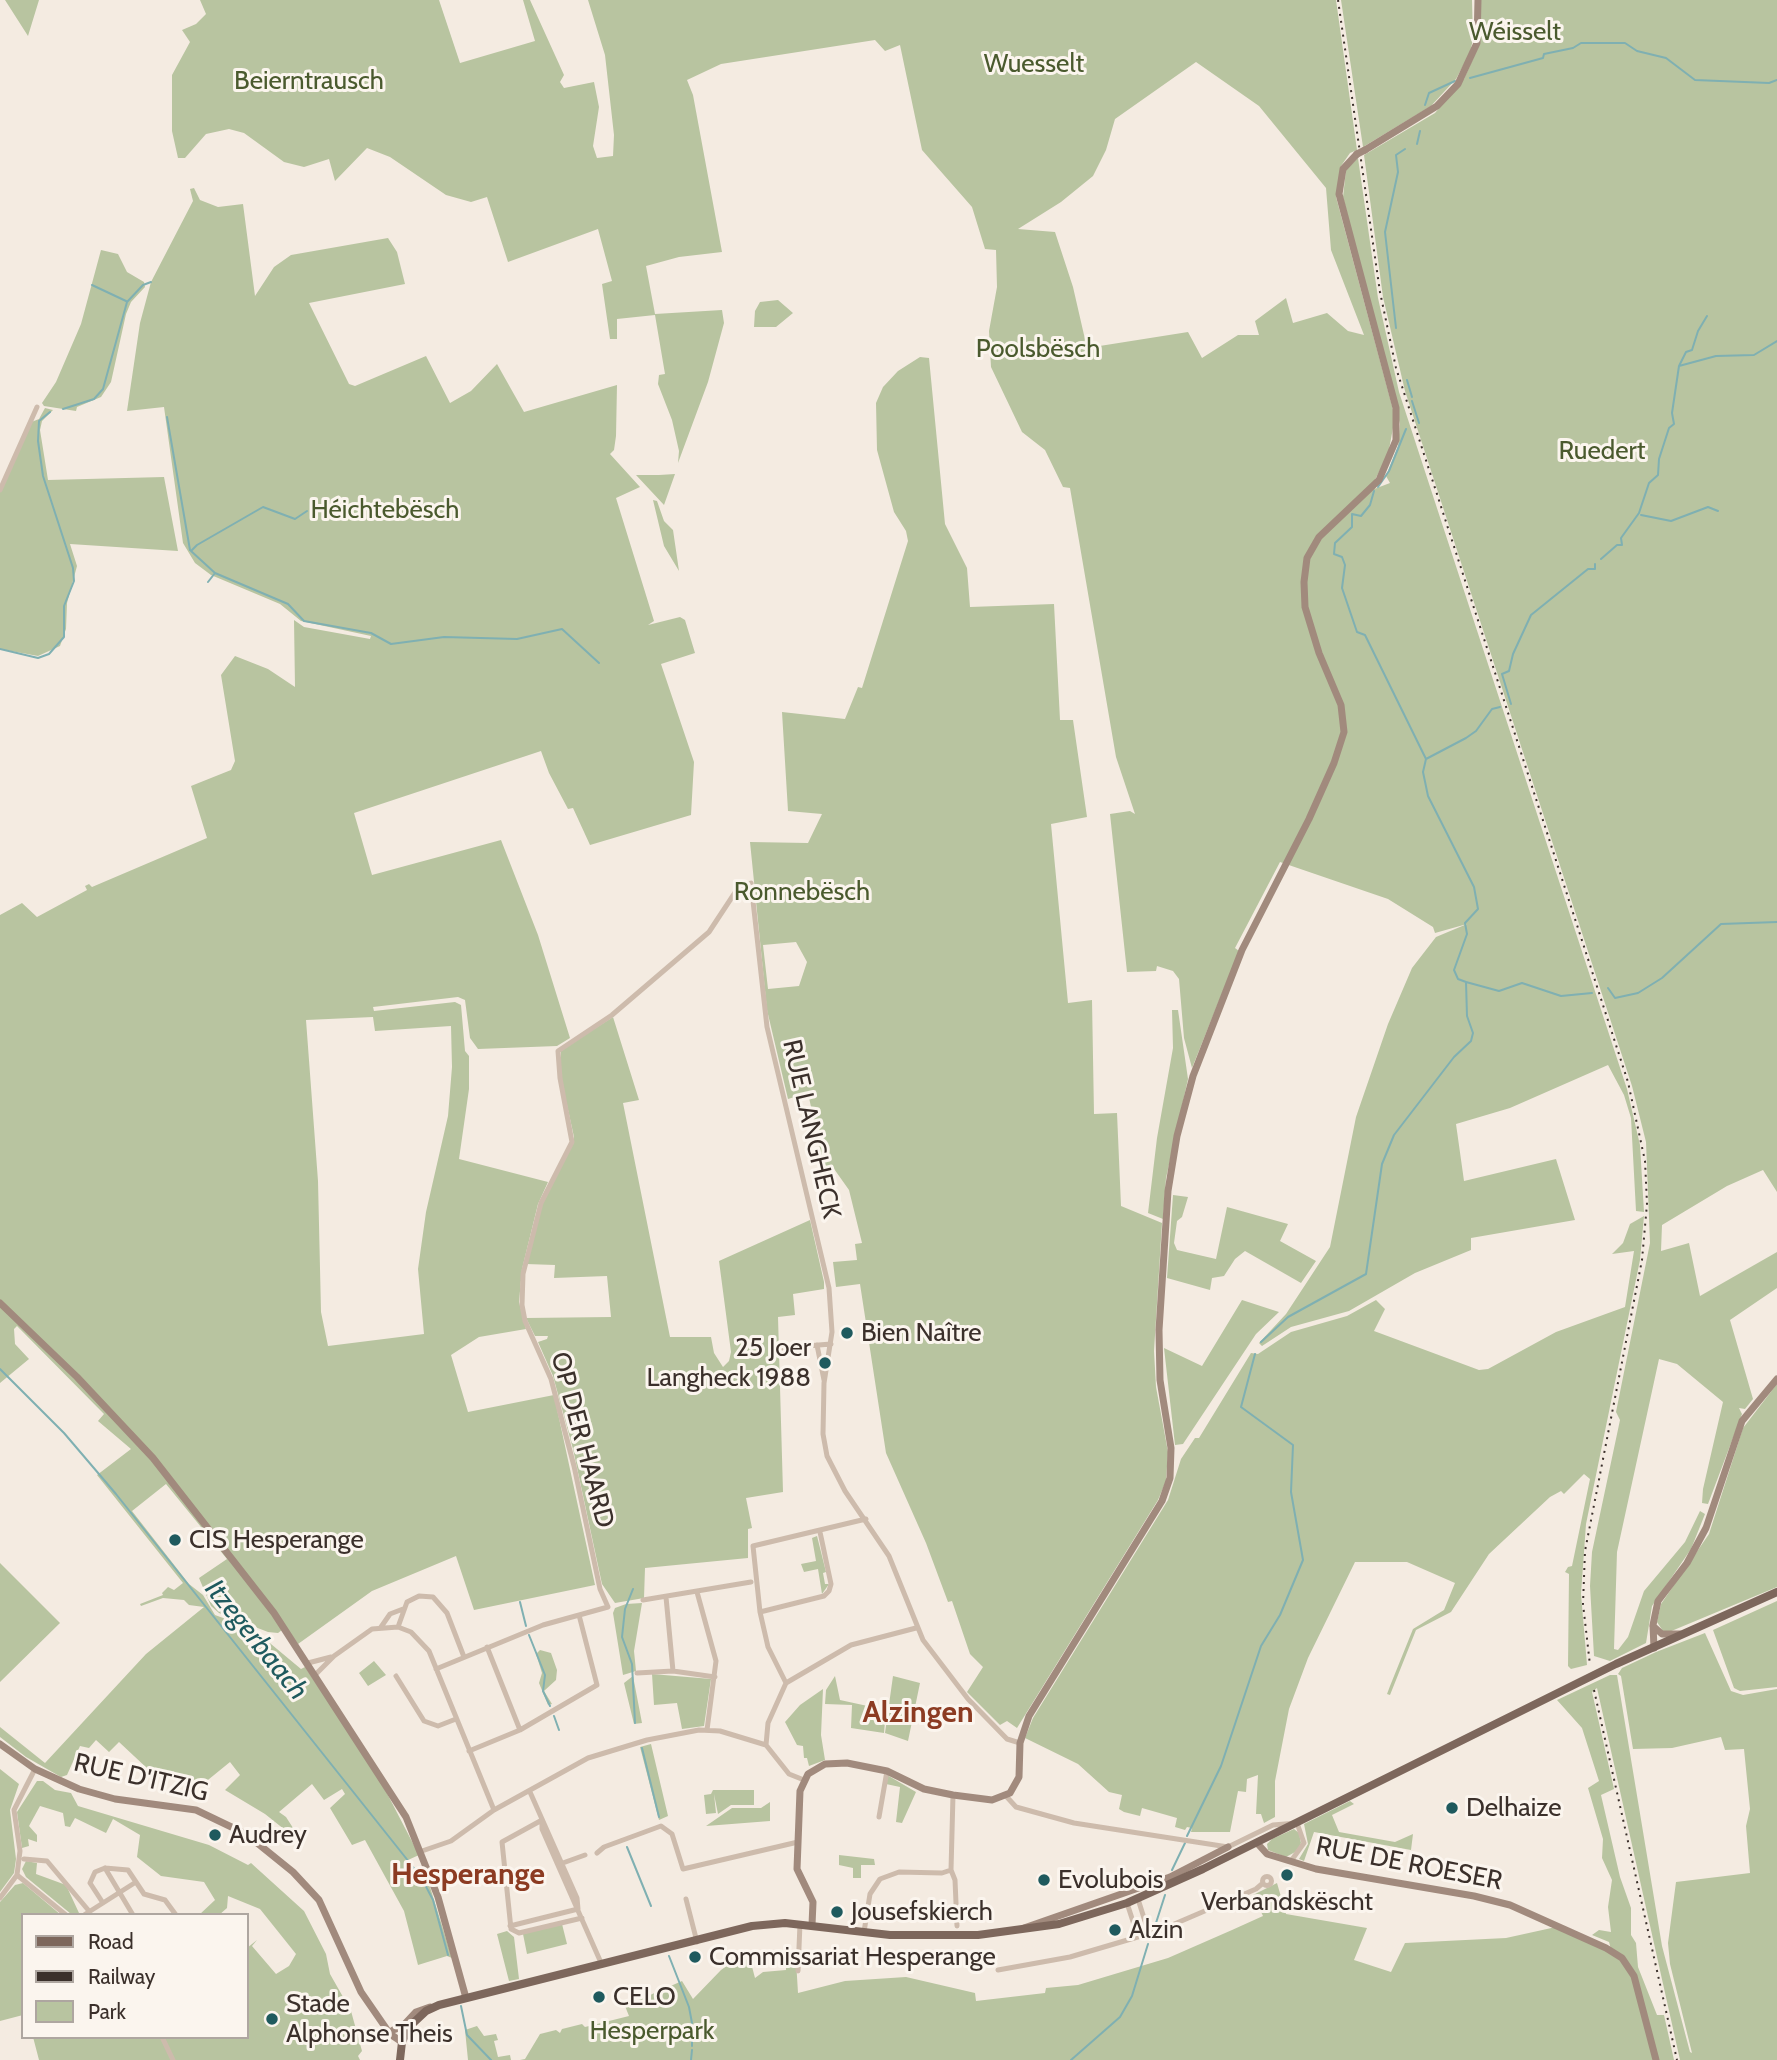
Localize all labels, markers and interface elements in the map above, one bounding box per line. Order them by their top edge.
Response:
park label: Wéisselt [1469,16,1561,48]
park label: Wuesselt [984,48,1084,80]
park label: Beierntrausch [234,65,384,97]
park label: Poolsbësch [976,333,1100,365]
park label: Ruedert [1558,435,1646,467]
park label: Héichtebësch [311,494,459,526]
park label: Ronnebësch [734,876,870,908]
street label: RUE LANGHECK [775,1036,847,1222]
place label: Bien Naître [861,1317,982,1349]
marker: Bien Naître [839,1325,855,1341]
place label: 25 Joer Langheck 1988 [647,1332,811,1394]
street label: OP DER HAARD [544,1349,620,1531]
marker: 25 Joer Langheck 1988 [817,1355,833,1371]
place label: CIS Hesperange [189,1524,364,1556]
marker: CIS Hesperange [167,1532,183,1548]
water label: Itzegerbaach [197,1573,315,1707]
district label: Alzingen [862,1695,974,1731]
street label: RUE D'ITZIG [71,1747,211,1809]
place label: Delhaize [1466,1792,1562,1824]
marker: Delhaize [1444,1800,1460,1816]
place label: Audrey [229,1819,307,1851]
marker: Audrey [207,1827,223,1843]
street label: RUE DE ROESER [1313,1831,1505,1897]
district label: Hesperange [391,1857,545,1893]
place label: Evolubois [1058,1864,1164,1896]
marker: Verbandskëscht [1279,1867,1295,1883]
marker: Evolubois [1036,1872,1052,1888]
place label: Verbandskëscht [1201,1886,1373,1918]
place label: Jousefskierch [851,1896,993,1928]
marker: Jousefskierch [829,1904,845,1920]
legend [21,1913,248,2039]
place label: Alzin [1129,1914,1183,1946]
marker: Alzin [1107,1922,1123,1938]
text: Road [88,1929,134,1954]
place label: Commissariat Hesperange [709,1941,996,1973]
marker: Commissariat Hesperange [687,1949,703,1965]
text: Railway [88,1964,155,1989]
place label: CELO [613,1981,676,2013]
place label: Stade Alphonse Theis [286,1988,453,2050]
marker: CELO [591,1989,607,2005]
text: Park [88,1999,126,2024]
marker: Stade Alphonse Theis [264,2011,280,2027]
park label: Hesperpark [590,2015,714,2047]

